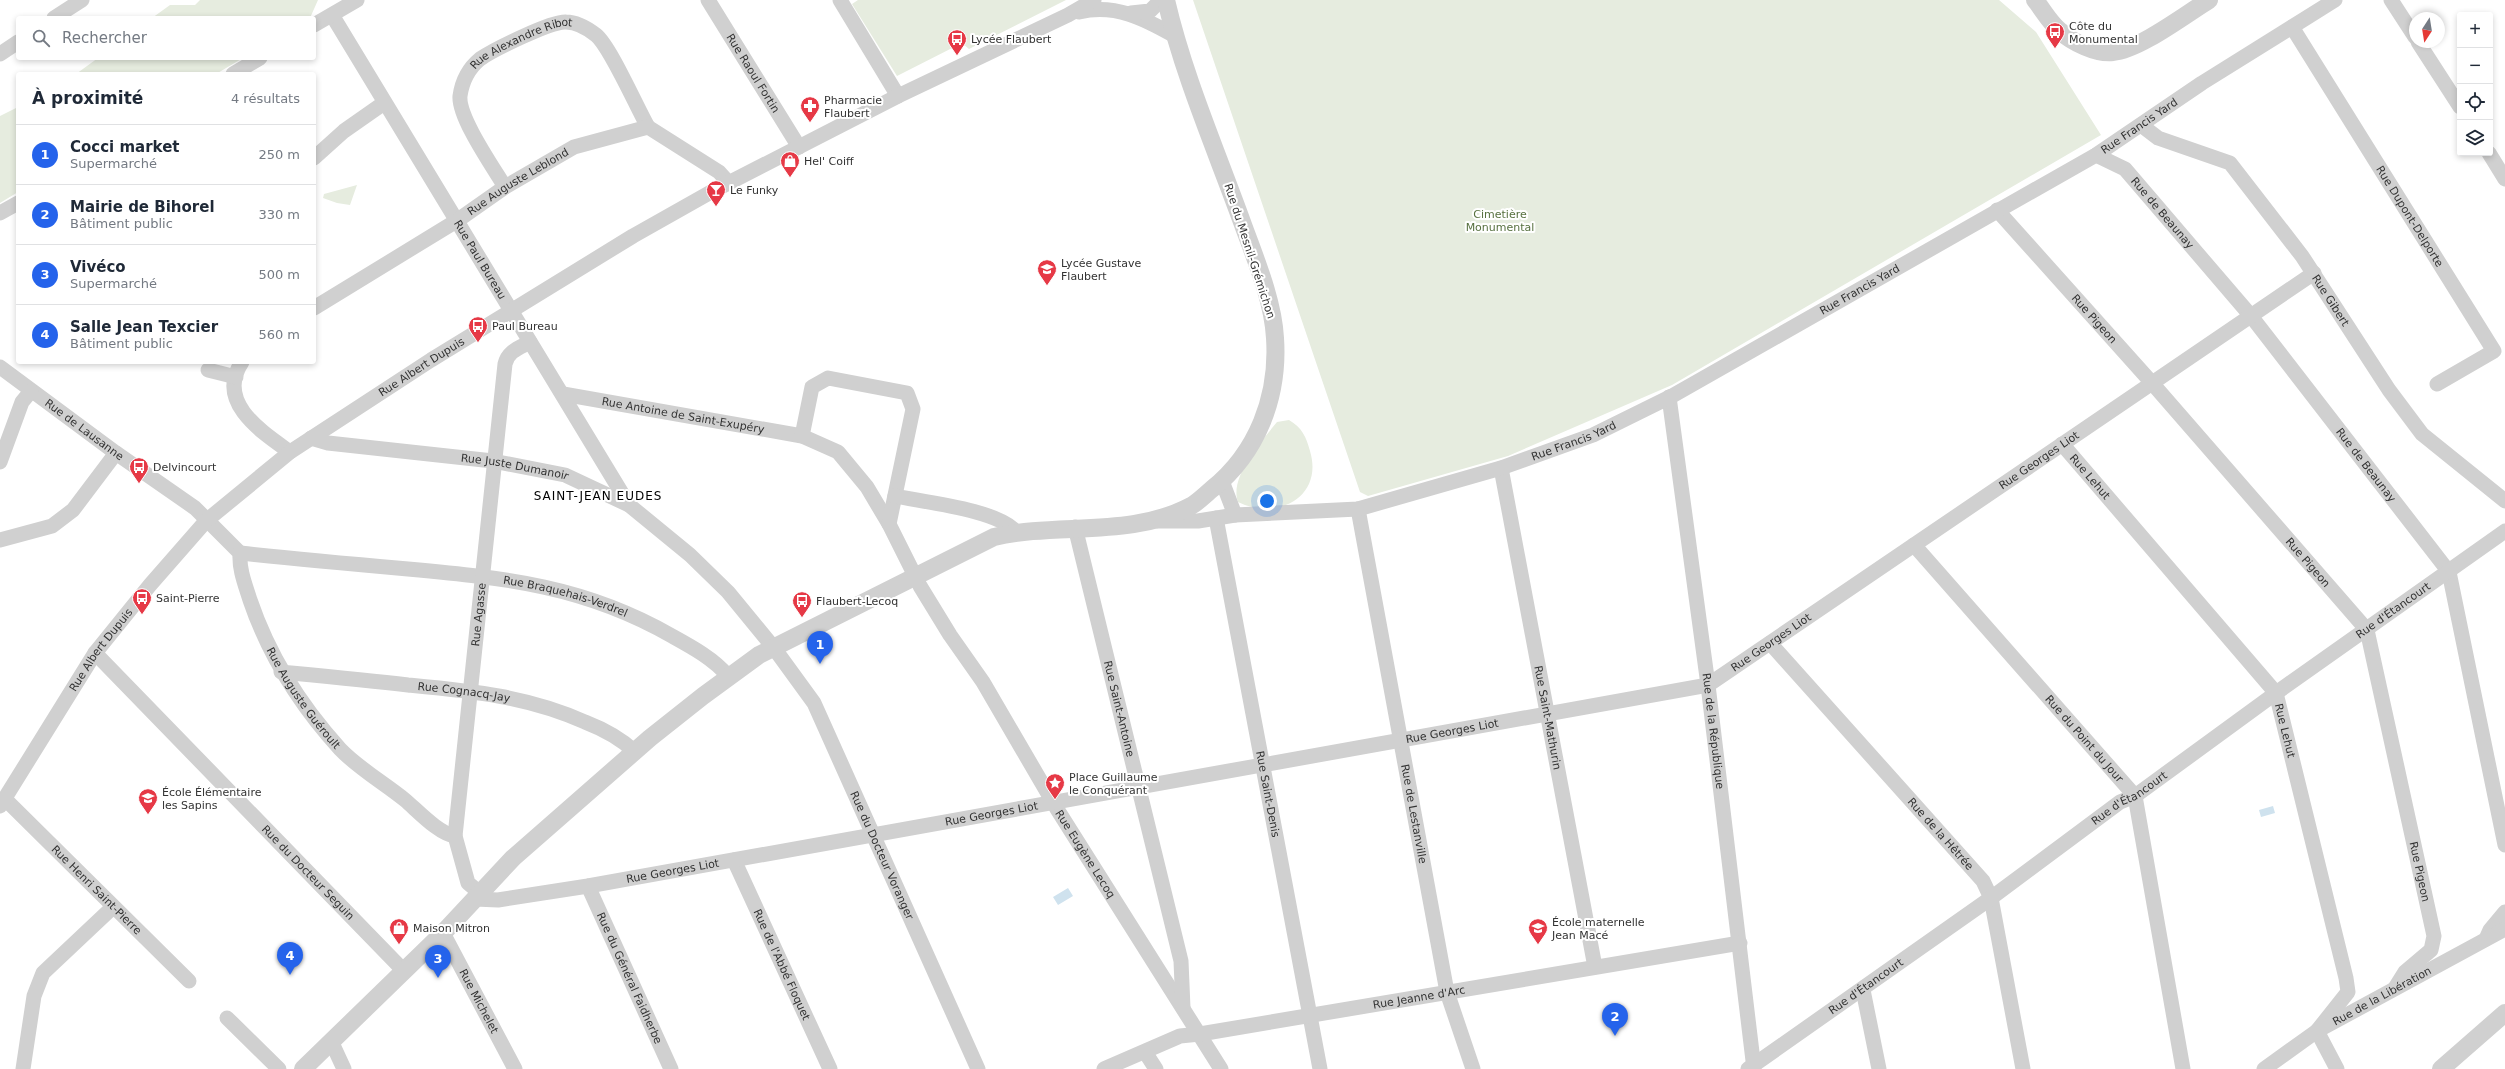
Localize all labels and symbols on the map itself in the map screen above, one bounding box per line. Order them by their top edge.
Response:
north arrow [2409,12,2445,48]
street label: Rue Alexandre Ribot [467,16,574,72]
place label: Côte du Monumental [2069,20,2138,46]
bus stop icon: Côte du Monumental [2044,21,2066,49]
bus stop icon: Lycée Flaubert [946,28,968,56]
street label: Rue Raoul Fortin [724,32,782,115]
place label: Lycée Flaubert [971,33,1052,46]
place label: Pharmacie Flaubert [824,94,882,120]
pharmacy icon: Pharmacie Flaubert [799,95,821,123]
street label: Rue Francis Yard [2099,96,2180,157]
street label: Rue Auguste Leblond [465,146,571,218]
shop icon: Hel' Coiff [779,150,801,178]
place label: Hel' Coiff [804,155,854,168]
street label: Rue Dupont-Delporte [2373,164,2446,270]
street label: Rue de Beaunay [2128,175,2197,252]
bar icon: Le Funky [705,179,727,207]
street label: Rue du Mesnil-Grémichon [1222,182,1278,320]
place label: Le Funky [730,184,779,197]
park label: Cimetière Monumental [1466,208,1534,234]
street label: Rue Paul Bureau [451,218,509,302]
place label: Lycée Gustave Flaubert [1061,257,1141,283]
school or university icon: Lycée Gustave Flaubert [1036,258,1058,286]
street label: Rue Francis Yard [1818,262,1902,318]
street label: Rue Gibert [2309,272,2352,329]
street label: Rue Pigeon [2069,292,2119,346]
bus stop icon: Paul Bureau [467,315,489,343]
place label: Paul Bureau [492,320,558,333]
street label: Rue Albert Dupuis [376,335,467,399]
street label: Rue Antoine de Saint-Exupéry [601,395,766,436]
street label: Rue de Lausanne [42,396,126,463]
street label: Rue Francis Yard [1530,419,1618,464]
street label: Rue de Beaunay [2333,426,2399,505]
street label: Rue Georges Liot [1997,428,2082,492]
street label: Rue Juste Dumanoir [460,452,571,483]
street label: Rue Lehut [2067,452,2113,503]
bus stop icon: Delvincourt [128,456,150,484]
place label: Delvincourt [153,461,217,474]
district label: SAINT-JEAN EUDES [534,489,662,503]
your location [1257,491,1277,511]
street label: Rue Pigeon [2283,535,2333,590]
street label: Rue Braquehais-Verdrel [502,574,629,620]
street label: Rue d'Étancourt [2354,580,2434,641]
street label: Rue Agasse [469,582,489,647]
bus stop icon: Saint-Pierre [131,587,153,615]
bus stop icon: Flaubert-Lecoq [791,590,813,618]
place label: Saint-Pierre [156,592,220,605]
place label: Flaubert-Lecoq [816,595,898,608]
street label: Rue Albert Dupuis [67,606,136,694]
street label: Rue Georges Liot [1729,610,1814,675]
pin: 1 [807,631,833,664]
street label: Rue Auguste Guéroult [264,645,343,752]
street label: Rue Saint-Antoine [1101,659,1137,758]
street label: Rue Saint-Mathurin [1531,665,1564,771]
street label: Rue de la République [1699,672,1726,790]
street label: Rue Cognacq-Jay [417,680,512,705]
street label: Rue du Point du Jour [2042,693,2126,786]
street label: Rue Lehut [2272,702,2298,760]
street label: Rue Georges Liot [1405,717,1500,746]
street label: Rue Saint-Denis [1253,750,1282,839]
street label: Rue de Lestanville [1398,763,1429,865]
street label: Rue d'Étancourt [2089,768,2170,828]
place label: Place Guillaume le Conquérant [1069,771,1158,797]
place icon: Place Guillaume le Conquérant [1044,772,1066,800]
place label: École Élémentaire les Sapins [162,786,262,812]
school or university icon: École Élémentaire les Sapins [137,787,159,815]
street label: Rue du Docteur Voranger [847,789,916,922]
street label: Rue de la Hêtrée [1905,795,1976,873]
street label: Rue Georges Liot [944,799,1040,829]
street label: Rue Eugène Lecoq [1052,808,1118,901]
street label: Rue du Docteur Seguin [259,823,357,923]
street label: Rue Pigeon [2406,840,2432,903]
street label: Rue Henri Saint-Pierre [49,843,144,938]
street label: Rue Georges Liot [625,856,721,886]
street label: Rue de l'Abbé Floquet [750,907,813,1023]
street label: Rue du Général Faidherbe [594,910,665,1046]
place label: École maternelle Jean Macé [1551,916,1645,942]
shop icon: Maison Mitron [388,917,410,945]
school or university icon: École maternelle Jean Macé [1527,917,1549,945]
place label: Maison Mitron [413,922,490,935]
pin: 4 [277,942,303,975]
pin: 3 [425,945,451,978]
street label: Rue d'Étancourt [1826,955,1906,1017]
street label: Rue de la Libération [2330,964,2434,1028]
street label: Rue Michelet [456,967,501,1036]
street label: Rue Jeanne d'Arc [1372,983,1466,1012]
pin: 2 [1602,1003,1628,1036]

